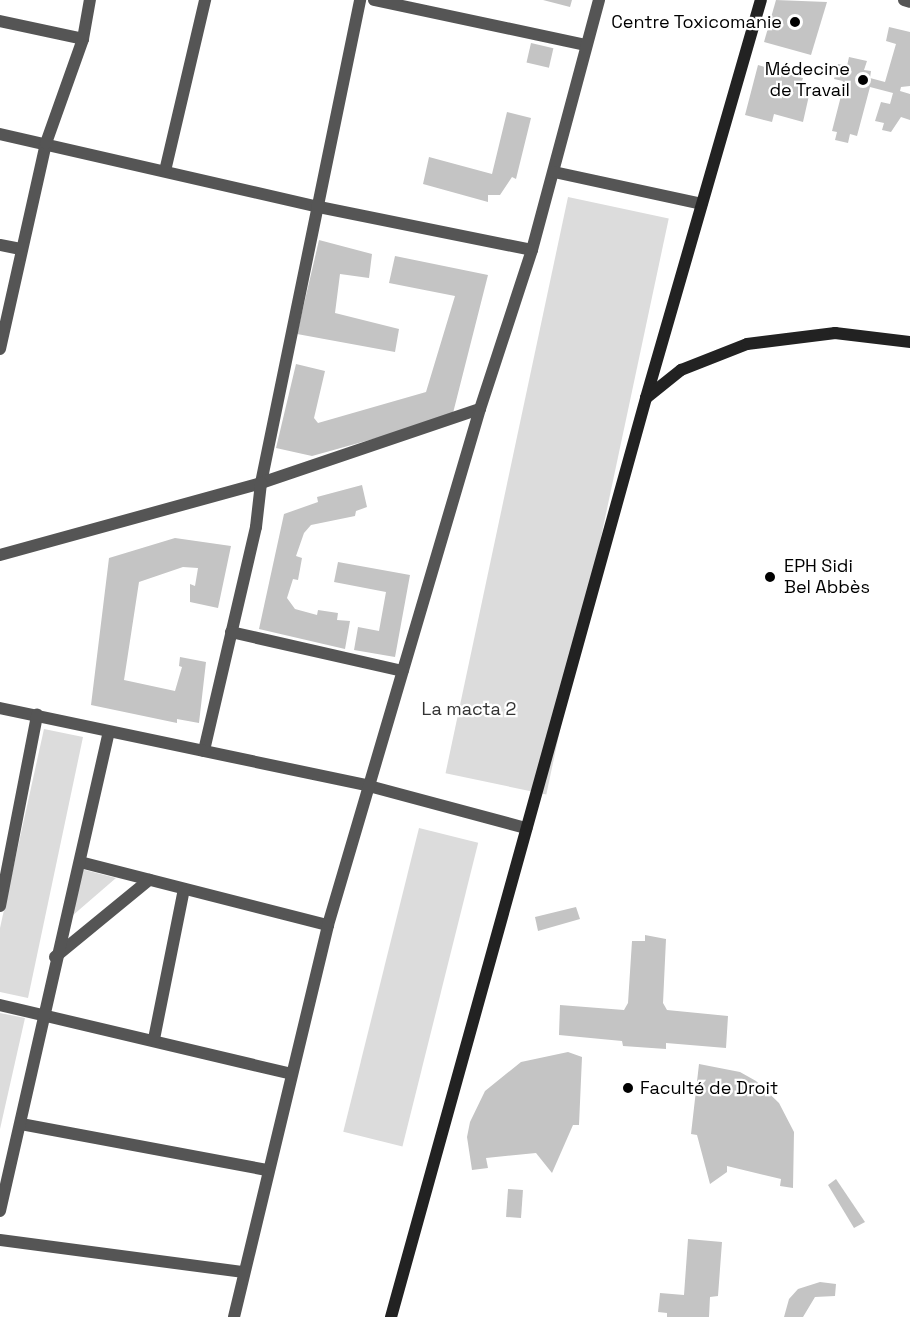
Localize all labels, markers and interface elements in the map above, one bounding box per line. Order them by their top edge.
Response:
place label: Centre Toxicomanie [611,11,782,33]
marker: Centre Toxicomanie [786,13,804,31]
place label: Médecine de Travail [765,59,850,101]
marker: Médecine de Travail [854,71,872,89]
place label: EPH Sidi Bel Abbès [784,556,870,598]
marker: EPH Sidi Bel Abbès [761,568,779,586]
park label: La macta 2 [422,698,516,720]
place label: Faculté de Droit [640,1077,778,1099]
marker: Faculté de Droit [621,1081,635,1095]

